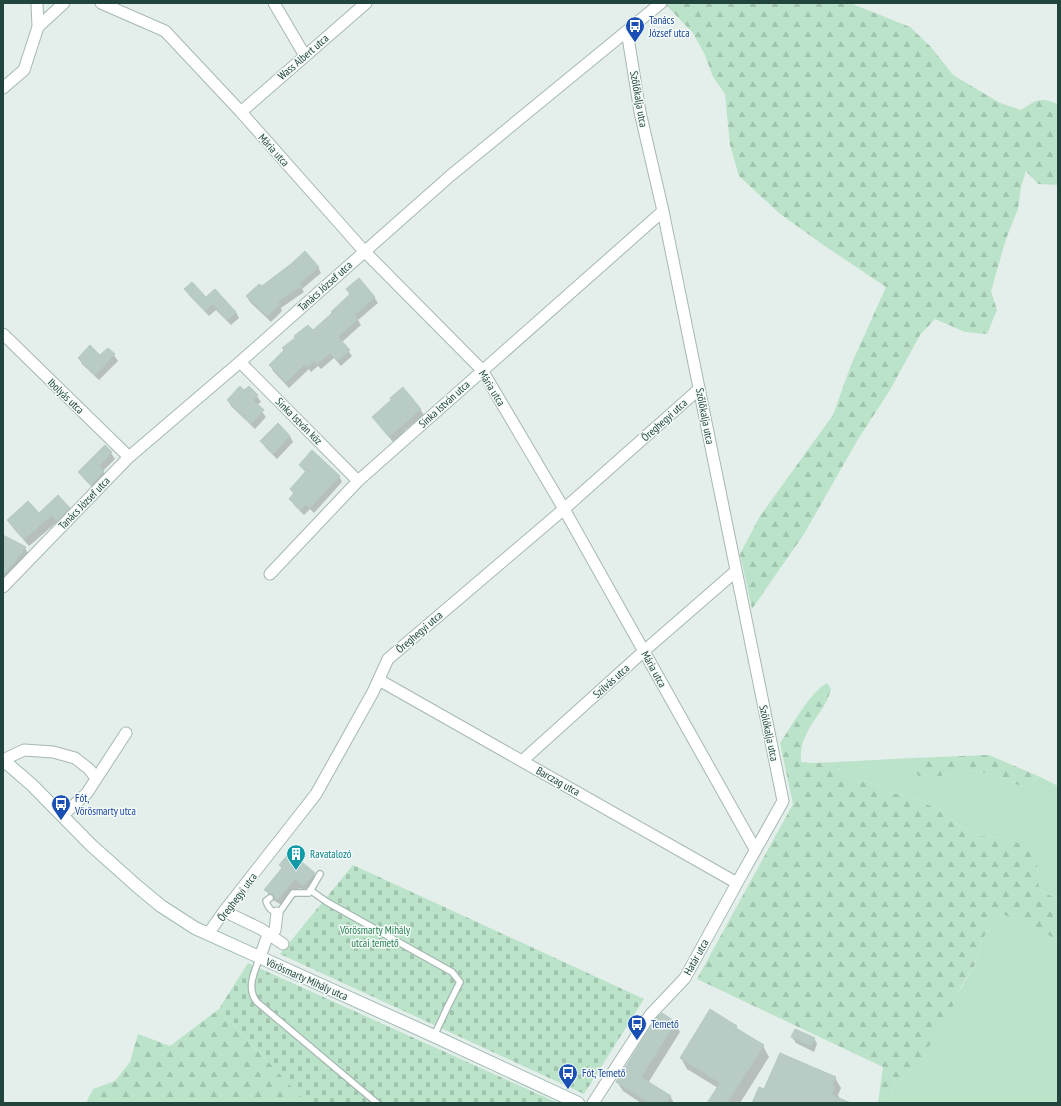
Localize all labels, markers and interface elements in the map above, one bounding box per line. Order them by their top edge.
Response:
place label: Tanács József utca [648,13,690,40]
bus stop icon: Tanács József utca [624,15,646,43]
street label: Wass Albert utca [275,31,331,83]
street label: Szőlőkalja utca [627,70,651,128]
street label: Mária utca [256,131,292,169]
street label: Tanács József utca [295,258,355,314]
street label: Mária utca [476,368,508,408]
street label: Ibolyás utca [45,375,87,417]
street label: Sinka István utca [416,377,472,431]
street label: Szőlőkalja utca [693,387,717,445]
street label: Sinka István köz [273,395,325,447]
street label: Öreghegyi utca [638,396,690,444]
street label: Tanács József utca [55,474,113,532]
street label: Öreghegyi utca [393,608,445,656]
street label: Mária utca [638,648,670,690]
street label: Szilvás utca [590,661,632,701]
street label: Szőlőkalja utca [756,704,782,762]
street label: Barczag utca [534,763,582,799]
place label: Fót, Vörösmarty utca [74,791,136,818]
bus stop icon: Fót, Vörösmarty utca [50,793,72,821]
building icon: Ravatalozó [285,843,307,871]
place label: Ravatalozó [310,847,352,861]
street label: Öreghegyi utca [214,870,260,924]
park label: Vörösmarty Mihály utcai temető [339,923,411,950]
street label: Határ utca [680,937,712,977]
street label: Vörösmarty Mihály utca [263,954,350,1003]
bus stop icon: Temető [626,1013,648,1041]
place label: Temető [651,1017,679,1031]
bus stop icon: Fót, Temető [557,1062,579,1090]
place label: Fót, Temető [582,1066,626,1080]

